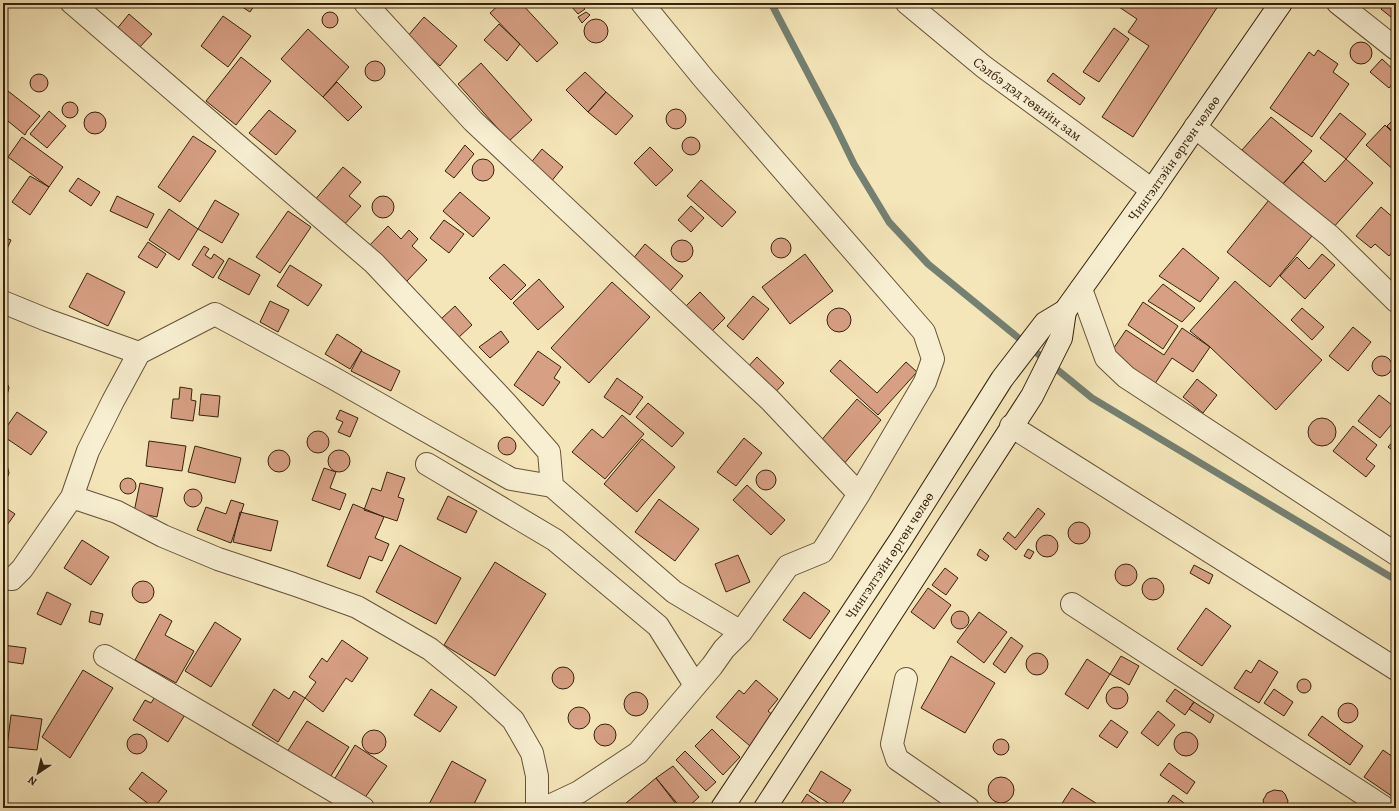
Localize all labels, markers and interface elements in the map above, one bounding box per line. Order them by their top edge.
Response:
street label: Сэлбэ дэд төвийн зам [969,53,1086,146]
street label: Чингэлтэйн өргөн чөлөө [1124,92,1225,225]
street label: Чингэлтэйн өргөн чөлөө [841,488,939,623]
north arrow [18,753,58,793]
text: N [25,772,40,789]

